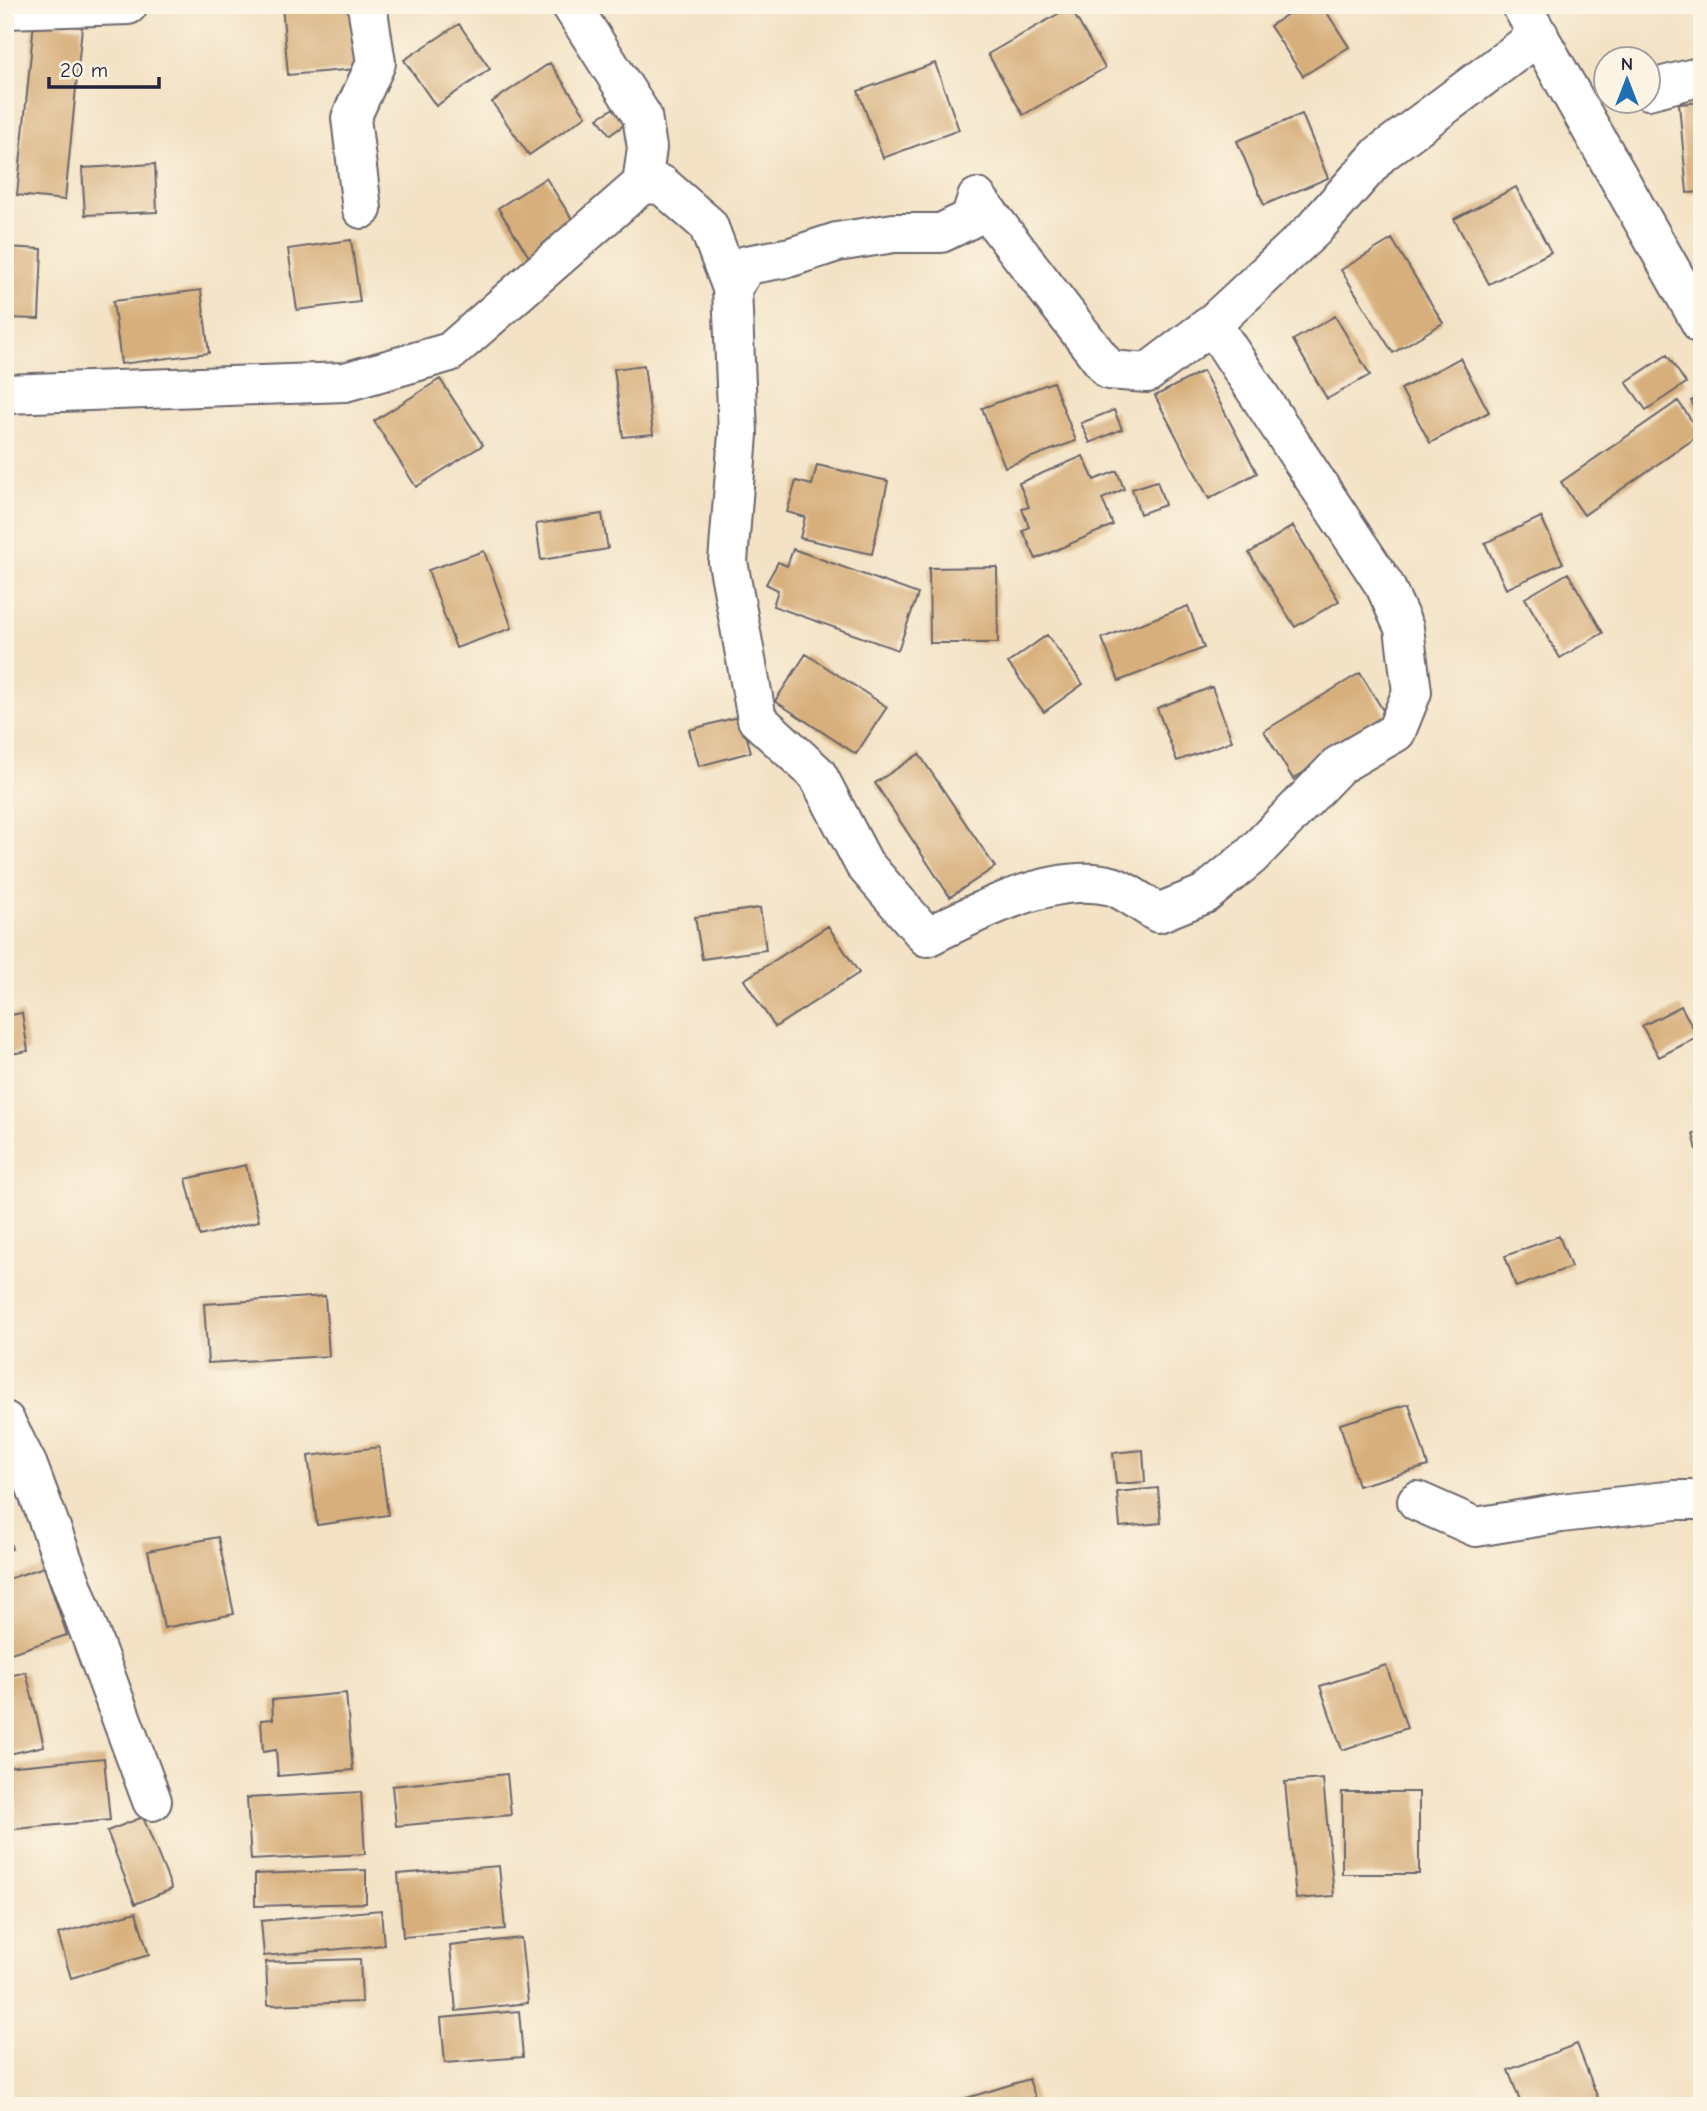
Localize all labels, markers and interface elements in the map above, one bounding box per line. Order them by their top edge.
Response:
scale bar [49,46,159,90]
north arrow [1592,46,1662,116]
text: N [1621,53,1633,75]
text: 20 m [60,58,108,82]

